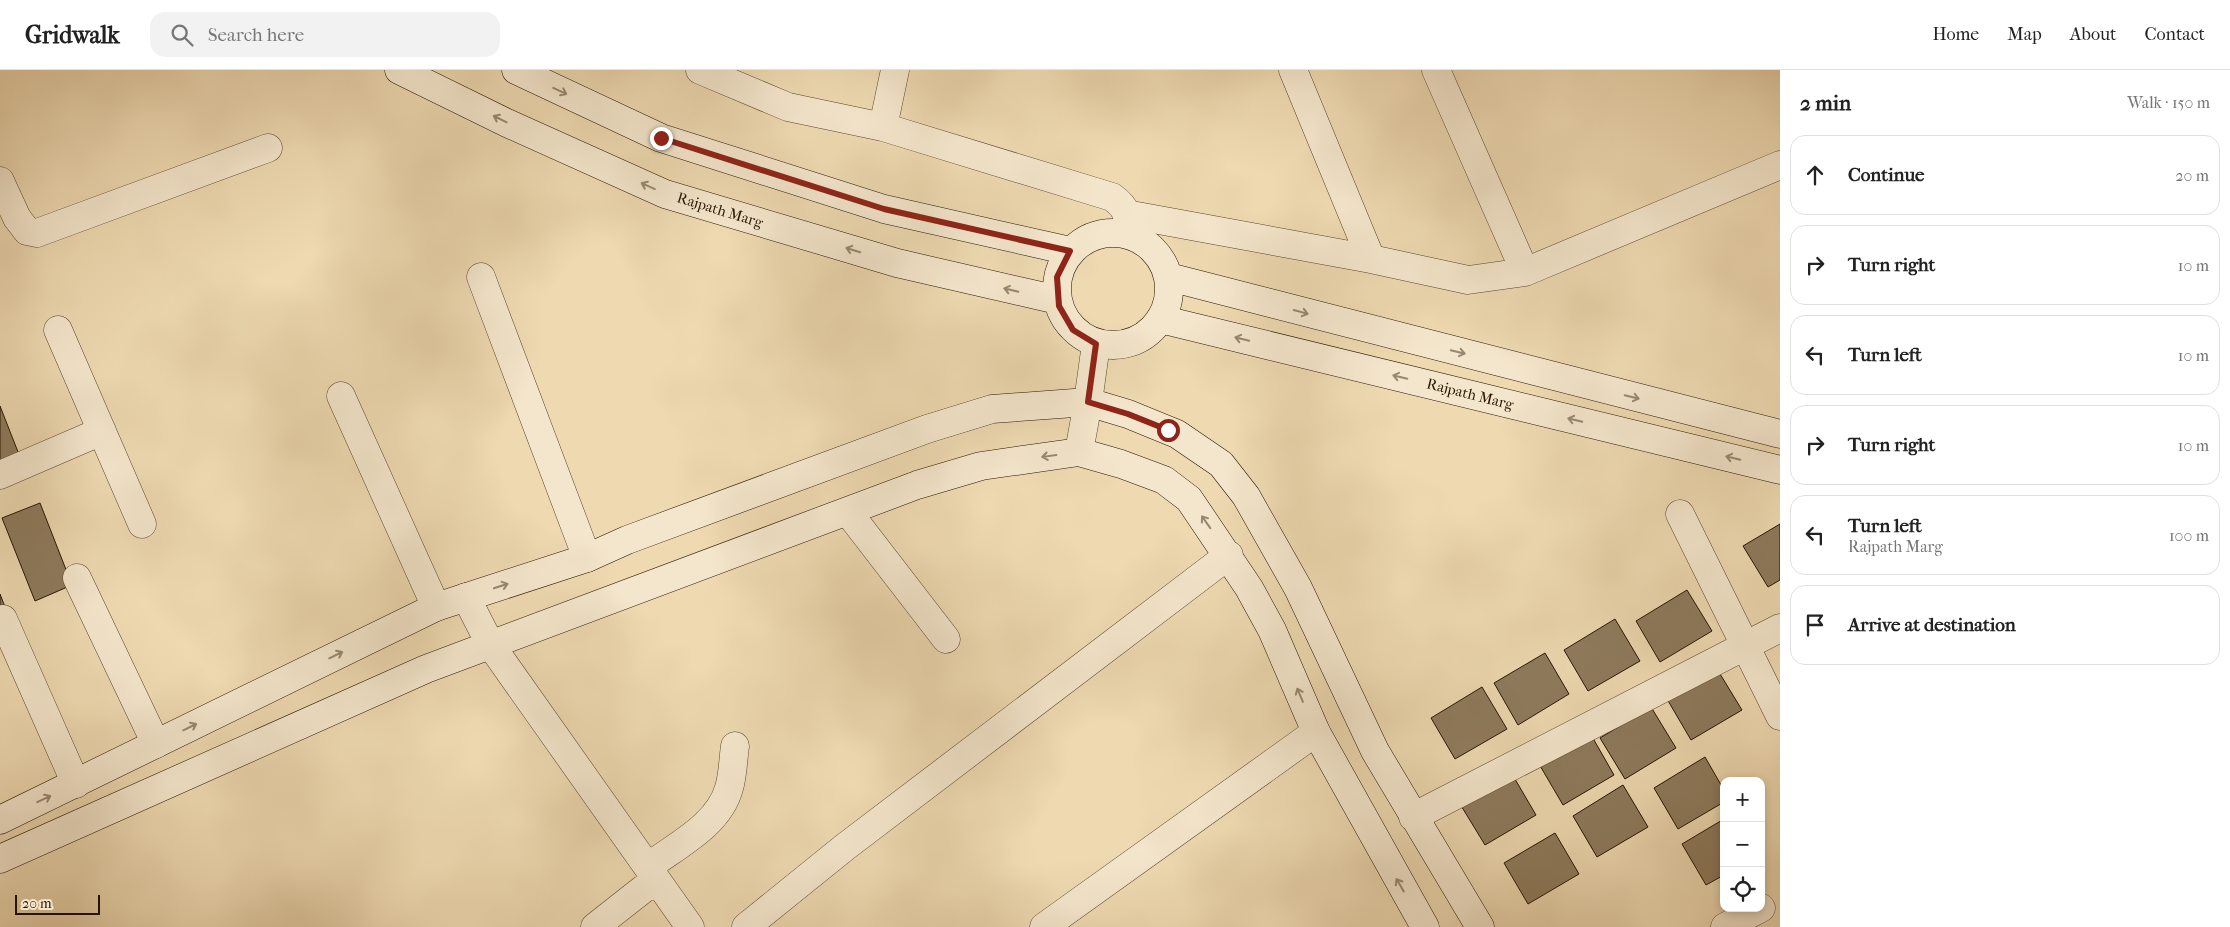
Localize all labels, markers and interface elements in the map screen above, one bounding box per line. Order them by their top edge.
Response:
search box [150,12,500,57]
text: Gridwalk [25,21,120,49]
icon: search [168,21,196,49]
text: Search here [208,24,304,46]
text: Home [1932,24,1979,45]
text: Map [2007,24,2042,45]
text: About [2070,24,2116,45]
text: Contact [2144,24,2205,45]
one-way arrow [552,86,567,96]
text: 2 min [1800,91,1851,115]
text: Walk · 150 m [2127,93,2210,112]
one-way arrow [493,114,508,123]
route end [650,127,673,150]
icon: ahead [1801,161,1829,189]
text: Continue [1848,164,1924,186]
text: 20 m [2175,166,2209,185]
one-way arrow [641,181,656,191]
street label: Rajpath Marg [675,188,766,232]
one-way arrow [845,245,861,255]
icon: right [1801,251,1829,279]
text: Turn right [1848,254,1935,276]
text: 10 m [2178,256,2209,275]
one-way arrow [1003,285,1019,294]
one-way arrow [1292,308,1308,317]
one-way arrow [1234,334,1250,343]
icon: left [1801,341,1829,369]
text: Turn left [1848,344,1922,366]
text: 10 m [2178,346,2209,365]
one-way arrow [1450,348,1466,357]
one-way arrow [1392,372,1408,381]
street label: Rajpath Marg [1425,375,1516,414]
one-way arrow [1624,392,1640,402]
one-way arrow [1567,415,1583,424]
route start [1157,419,1180,442]
icon: right [1801,431,1829,459]
text: Turn right [1848,434,1935,456]
text: 10 m [2178,436,2209,455]
one-way arrow [1041,451,1057,461]
one-way arrow [1725,453,1741,462]
one-way arrow [1201,515,1211,529]
text: Turn left [1848,515,1922,537]
icon: left [1801,521,1829,549]
text: 100 m [2169,526,2209,545]
text: Rajpath Marg [1848,537,1943,556]
one-way arrow [493,581,509,590]
icon: arrive [1801,611,1829,639]
text: Arrive at destination [1848,614,2016,636]
one-way arrow [328,650,343,660]
one-way arrow [1295,688,1305,703]
one-way arrow [182,722,197,732]
map controls [1720,777,1765,912]
button: + [1720,777,1765,822]
one-way arrow [36,794,51,803]
button: − [1720,822,1765,867]
button: locate [1720,867,1765,912]
one-way arrow [1395,878,1404,893]
scale bar [15,892,100,915]
text: 20 m [22,895,52,912]

